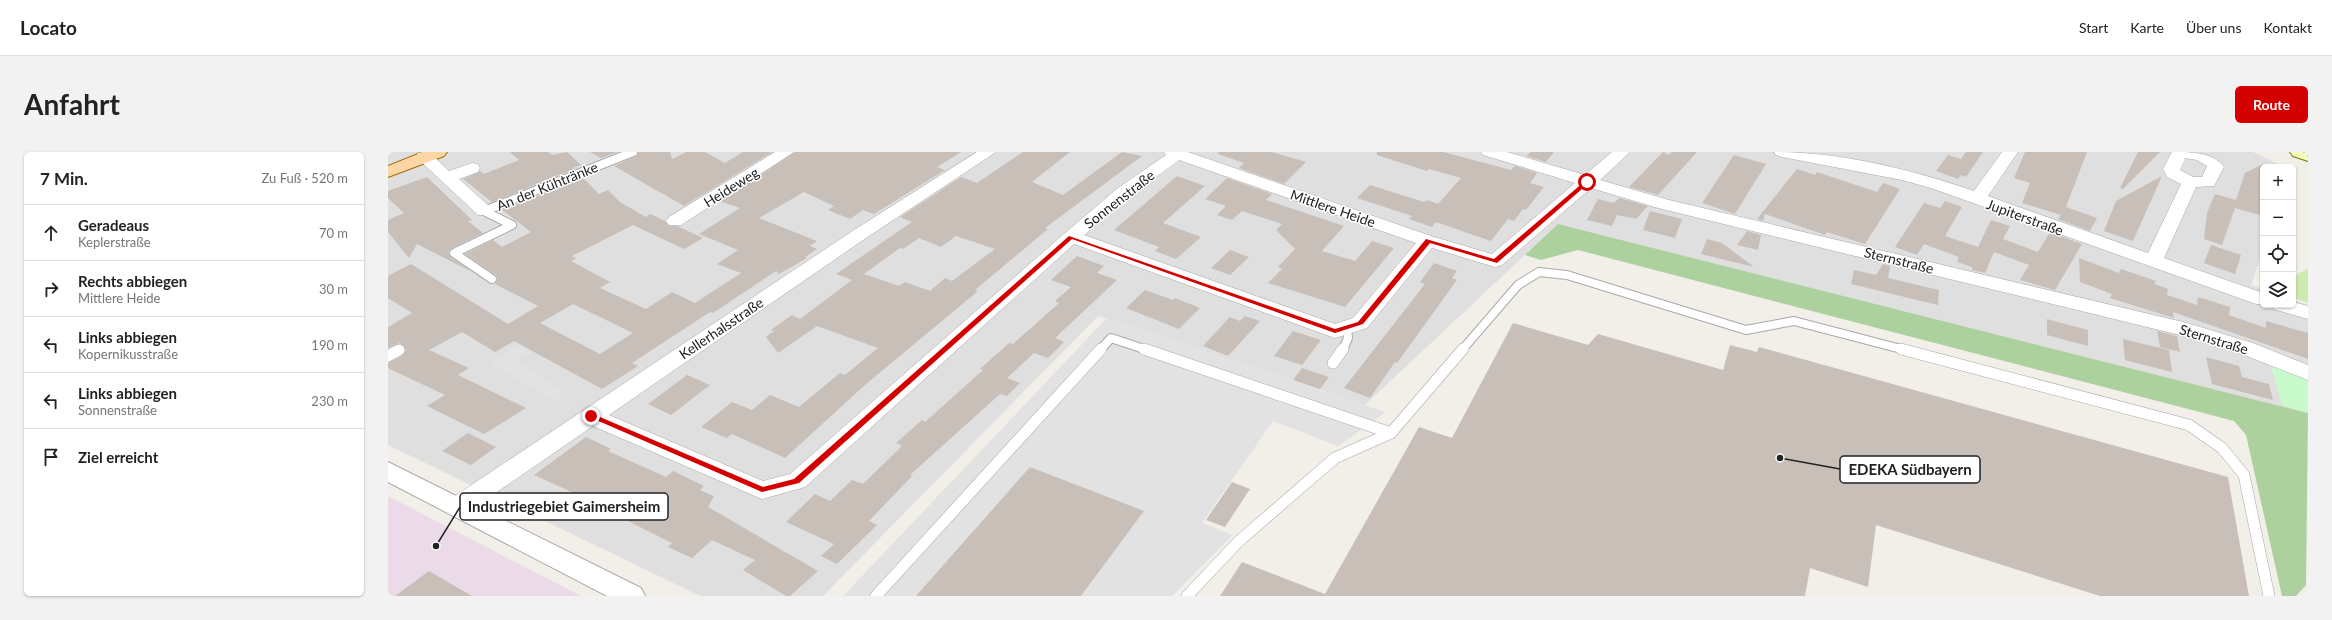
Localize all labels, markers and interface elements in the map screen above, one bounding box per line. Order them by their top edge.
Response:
text: Locato [20,16,77,39]
text: Start [2079,19,2108,36]
text: Karte [2130,19,2164,36]
text: Über uns [2186,19,2241,36]
text: Kontakt [2263,19,2312,36]
button: Route [2235,86,2308,123]
text: Anfahrt [24,87,120,121]
street label: An der Kühtränke [494,158,600,214]
street label: Heideweg [700,163,762,211]
map controls [2260,164,2296,308]
button: + [2260,164,2296,200]
street label: Sonnenstraße [1080,166,1158,232]
text: 7 Min. [40,168,88,189]
text: Zu Fuß · 520 m [262,170,348,186]
route start [1578,173,1596,191]
street label: Mittlere Heide [1288,186,1378,230]
street label: Jupiterstraße [1984,195,2066,239]
button: − [2260,200,2296,236]
text: Geradeaus [78,216,149,234]
icon: ahead [40,222,62,244]
text: 70 m [319,225,348,241]
text: Keplerstraße [78,234,151,250]
button: locate [2260,236,2296,272]
street label: Sternstraße [1862,243,1936,277]
text: Rechts abbiegen [78,272,187,290]
button: layers [2260,272,2296,308]
icon: right [40,278,62,300]
text: 30 m [319,281,348,297]
text: Mittlere Heide [78,290,160,306]
street label: Kellerhalsstraße [676,294,766,362]
street label: Sternstraße [2178,320,2250,358]
text: Links abbiegen [78,328,177,346]
icon: left [40,334,62,356]
text: 190 m [311,337,348,353]
text: Kopernikusstraße [78,346,178,362]
text: Links abbiegen [78,384,177,402]
icon: left [40,390,62,412]
text: 230 m [311,393,348,409]
text: Sonnenstraße [78,402,157,418]
route end [582,407,600,425]
icon: arrive [40,446,62,468]
text: Ziel erreicht [78,448,158,466]
callout: EDEKA Südbayern [1840,456,1980,483]
text: EDEKA Südbayern [1848,460,1972,478]
callout: Industriegebiet Gaimersheim [460,493,668,520]
text: Industriegebiet Gaimersheim [468,497,660,515]

